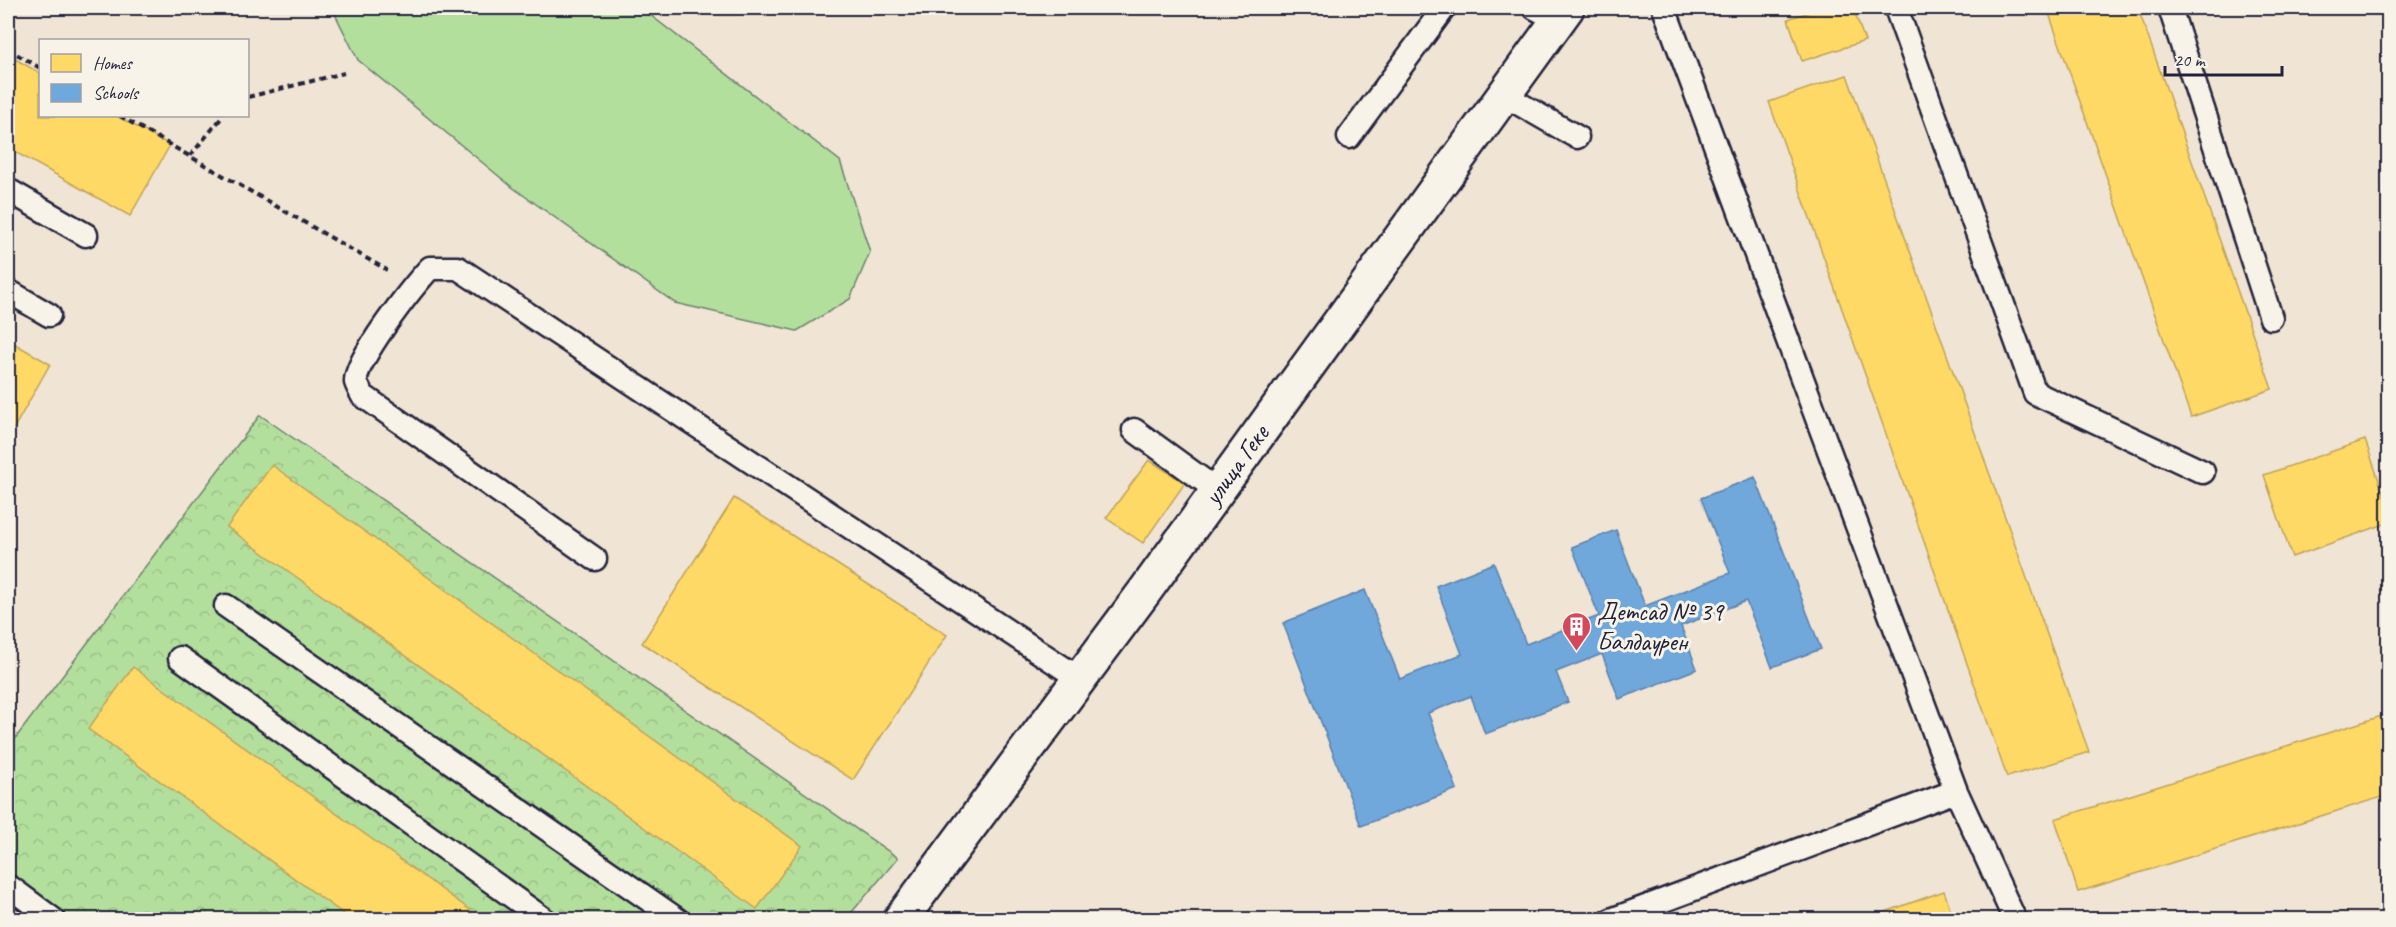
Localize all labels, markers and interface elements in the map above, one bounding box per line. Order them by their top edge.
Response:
legend [39,39,249,117]
scale bar [2165,39,2282,77]
text: 20 m [2174,49,2207,71]
text: Homes [93,52,133,74]
text: Schools [93,82,140,104]
street label: улица Геке [1195,417,1277,513]
place label: Детсад № 39 Балдаурен [1597,595,1725,658]
building icon: Детсад № 39 Балдаурен [1560,610,1592,652]

